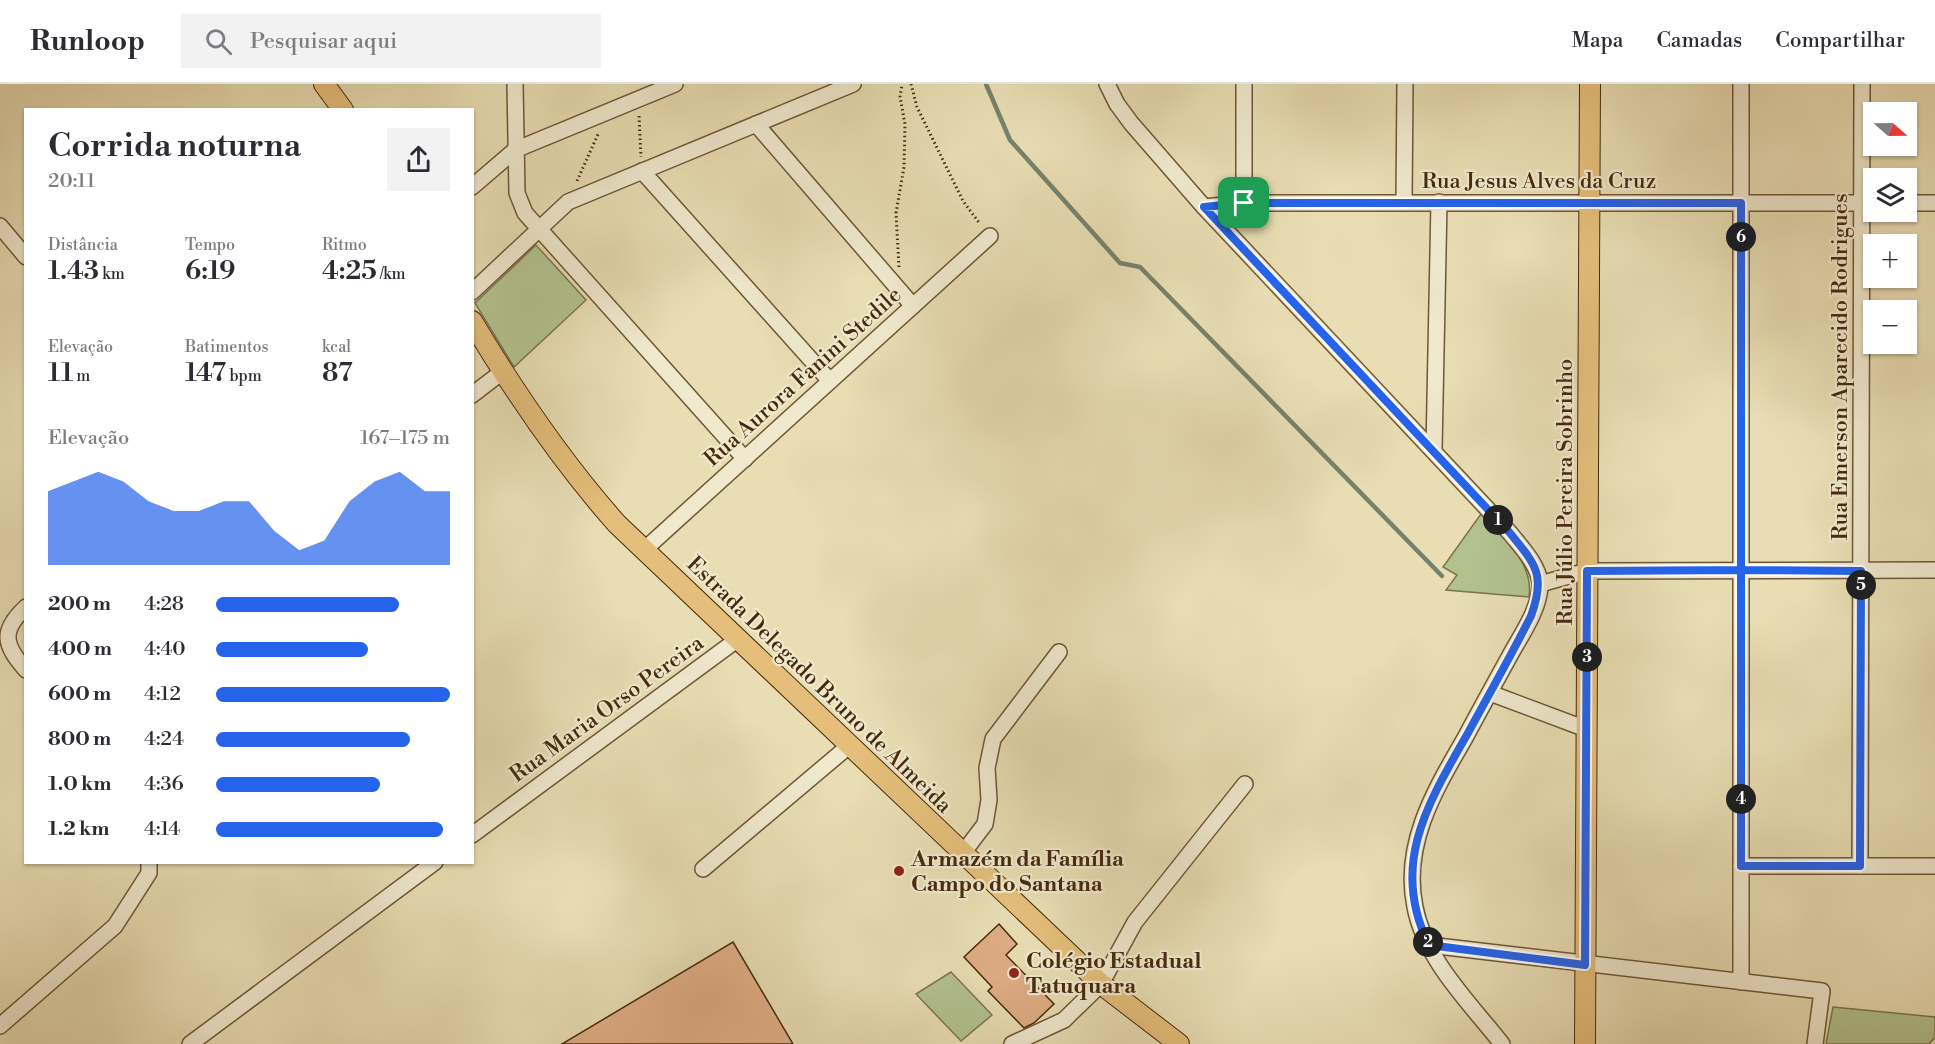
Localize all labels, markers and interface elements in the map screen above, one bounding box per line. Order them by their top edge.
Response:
search box [181,14,601,68]
text: Runloop [30,24,145,59]
icon: search [202,25,235,58]
text: Pesquisar aqui [250,28,397,55]
text: Mapa [1571,28,1623,54]
text: Camadas [1656,28,1742,54]
text: Compartilhar [1775,28,1905,54]
north arrow [1863,102,1917,156]
map controls [1863,102,1917,354]
text: Corrida noturna [48,126,301,167]
button: share [387,128,450,191]
street label: Rua Jesus Alves da Cruz [1422,168,1656,195]
button: layers [1863,168,1917,222]
text: 20:11 [48,169,95,194]
pin [1218,177,1269,228]
icon: arrive [1227,186,1260,219]
street label: Rua Emerson Aparecido Rodrigues [1827,193,1854,541]
pin: 6 [1726,222,1756,252]
text: 6 [1736,227,1746,247]
button: + [1863,234,1917,288]
text: Distância [48,235,118,255]
text: Tempo [185,235,235,255]
text: Ritmo [322,235,367,255]
text: 1.43 [48,255,99,287]
text: 6:19 [185,255,236,287]
text: 4:25 [322,255,377,287]
text: km [99,264,125,284]
text: /km [377,264,406,284]
street label: Rua Aurora Fanini Stedile [699,282,907,473]
button: − [1863,300,1917,354]
text: Elevação [48,337,113,357]
text: Batimentos [185,337,268,357]
text: kcal [322,337,351,357]
text: 11 [48,357,73,389]
text: 147 [185,357,226,389]
text: 87 [322,357,353,389]
street label: Rua Júlio Pereira Sobrinho [1552,359,1579,625]
text: m [73,366,90,386]
text: bpm [226,366,262,386]
text: Elevação [48,426,129,451]
text: 167–175 m [360,426,450,451]
pin: 1 [1483,505,1513,535]
text: 1 [1494,510,1502,530]
street label: Estrada Delegado Bruno de Almeida [681,551,958,820]
pin: 5 [1846,570,1876,600]
text: 5 [1856,575,1866,595]
text: 200 m [48,592,111,617]
text: 4:28 [144,592,184,617]
street label: Rua Maria Orso Pereira [505,629,710,789]
text: 400 m [48,637,112,662]
text: 4:40 [144,637,186,662]
pin: 3 [1572,642,1602,672]
text: 3 [1582,647,1592,667]
text: 600 m [48,682,111,707]
text: 4:12 [144,682,181,707]
text: 800 m [48,727,111,752]
text: 4:24 [144,727,184,752]
text: 1.0 km [48,772,112,797]
text: 4:36 [144,772,184,797]
pin: 4 [1726,784,1756,814]
text: 4 [1736,789,1746,809]
text: 1.2 km [48,817,110,842]
text: 4:14 [144,817,180,842]
place label: Armazém da Família Campo do Santana [910,846,1125,898]
marker: Armazém da Família Campo do Santana [892,864,906,878]
pin: 2 [1413,927,1443,957]
text: 2 [1423,932,1433,952]
place label: Colégio Estadual Tatuquara [1026,948,1201,1000]
marker: Colégio Estadual Tatuquara [1007,966,1021,980]

